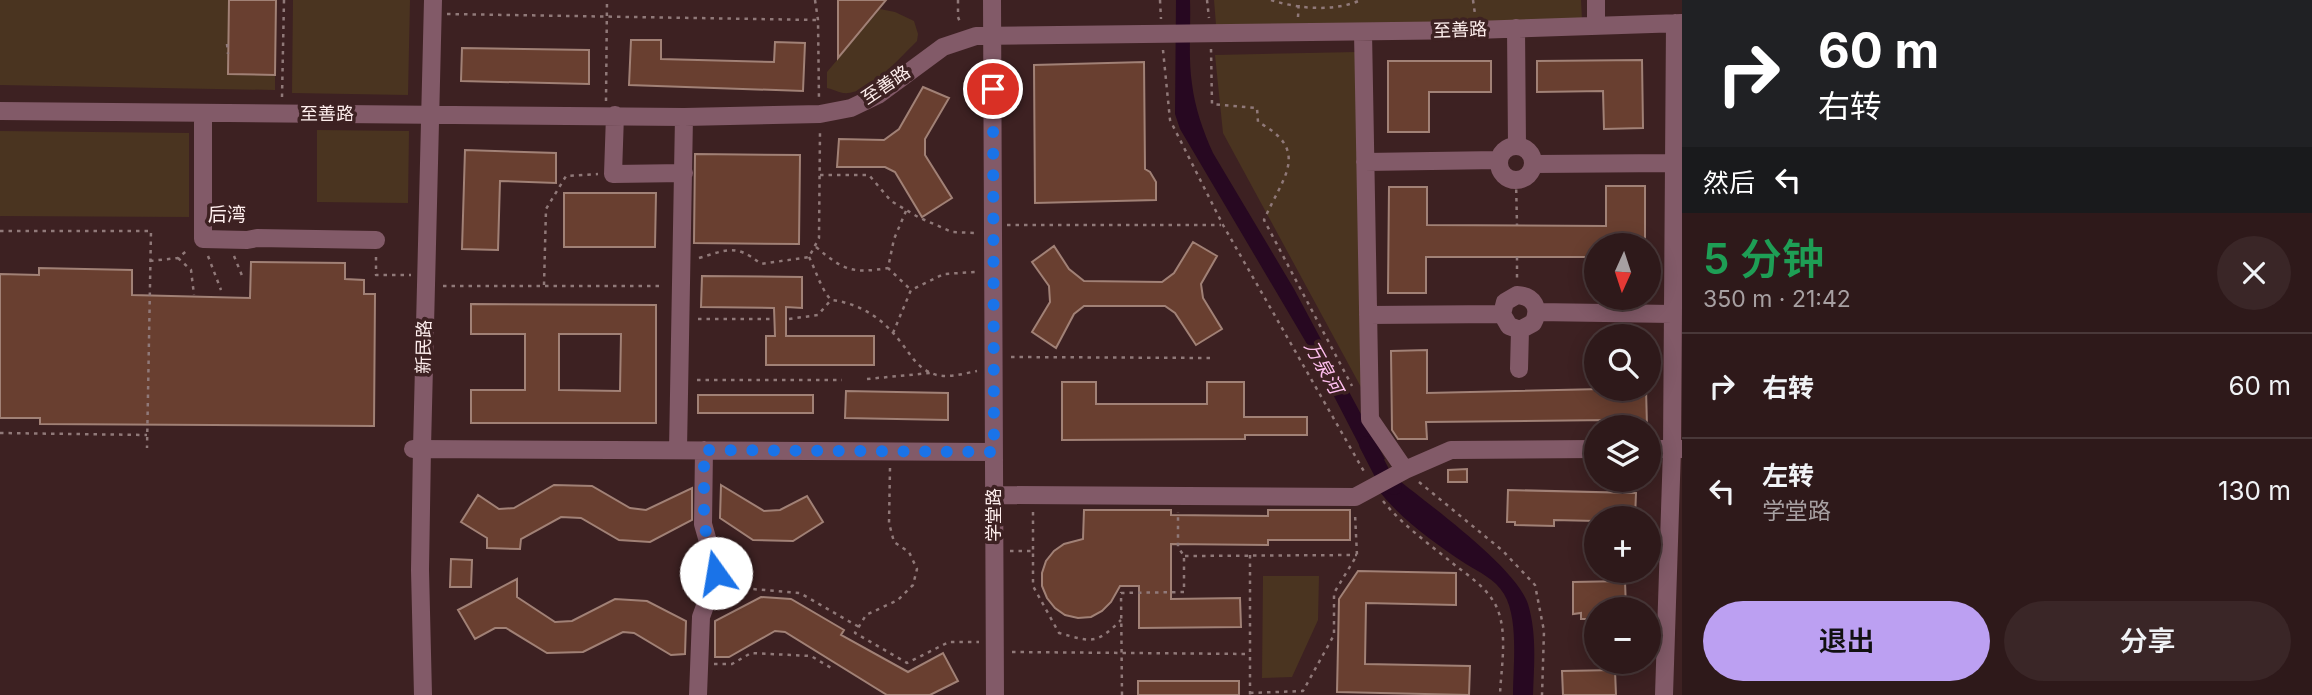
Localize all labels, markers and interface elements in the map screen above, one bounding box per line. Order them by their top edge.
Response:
street label: 至善路 [1433,18,1487,41]
text: 60 m [1818,21,1939,80]
icon: right [1703,28,1794,119]
pin [963,59,1023,119]
street label: 至善路 [857,61,914,108]
icon: arrive [974,70,1012,108]
text: 右转 [1818,87,1882,126]
street label: 至善路 [300,103,354,124]
icon: left [1769,161,1807,199]
text: 然后 [1703,167,1755,198]
district label: 后湾 [208,203,246,226]
north arrow [1584,233,1661,310]
map controls [1584,233,1661,674]
text: 5 分钟 [1703,233,1824,284]
button: close [2217,236,2291,310]
text: 350 m · 21:42 [1703,285,1851,313]
street label: 新民路 [413,320,434,374]
button: search [1584,324,1661,401]
water label: 万泉河 [1300,337,1349,401]
icon: right [1703,367,1741,405]
text: 60 m [2228,370,2291,401]
text: 右转 [1762,372,1814,403]
button: layers [1584,415,1661,492]
text: 左转 [1762,460,1814,491]
icon: left [1703,472,1741,510]
text: 130 m [2218,475,2291,506]
street label: 学堂路 [983,488,1004,542]
text: 学堂路 [1762,497,1831,525]
button: + [1584,506,1661,583]
position arrow [679,536,753,610]
button: − [1584,597,1661,674]
button: 退出 [1703,601,1990,681]
button: 分享 [2004,601,2291,681]

